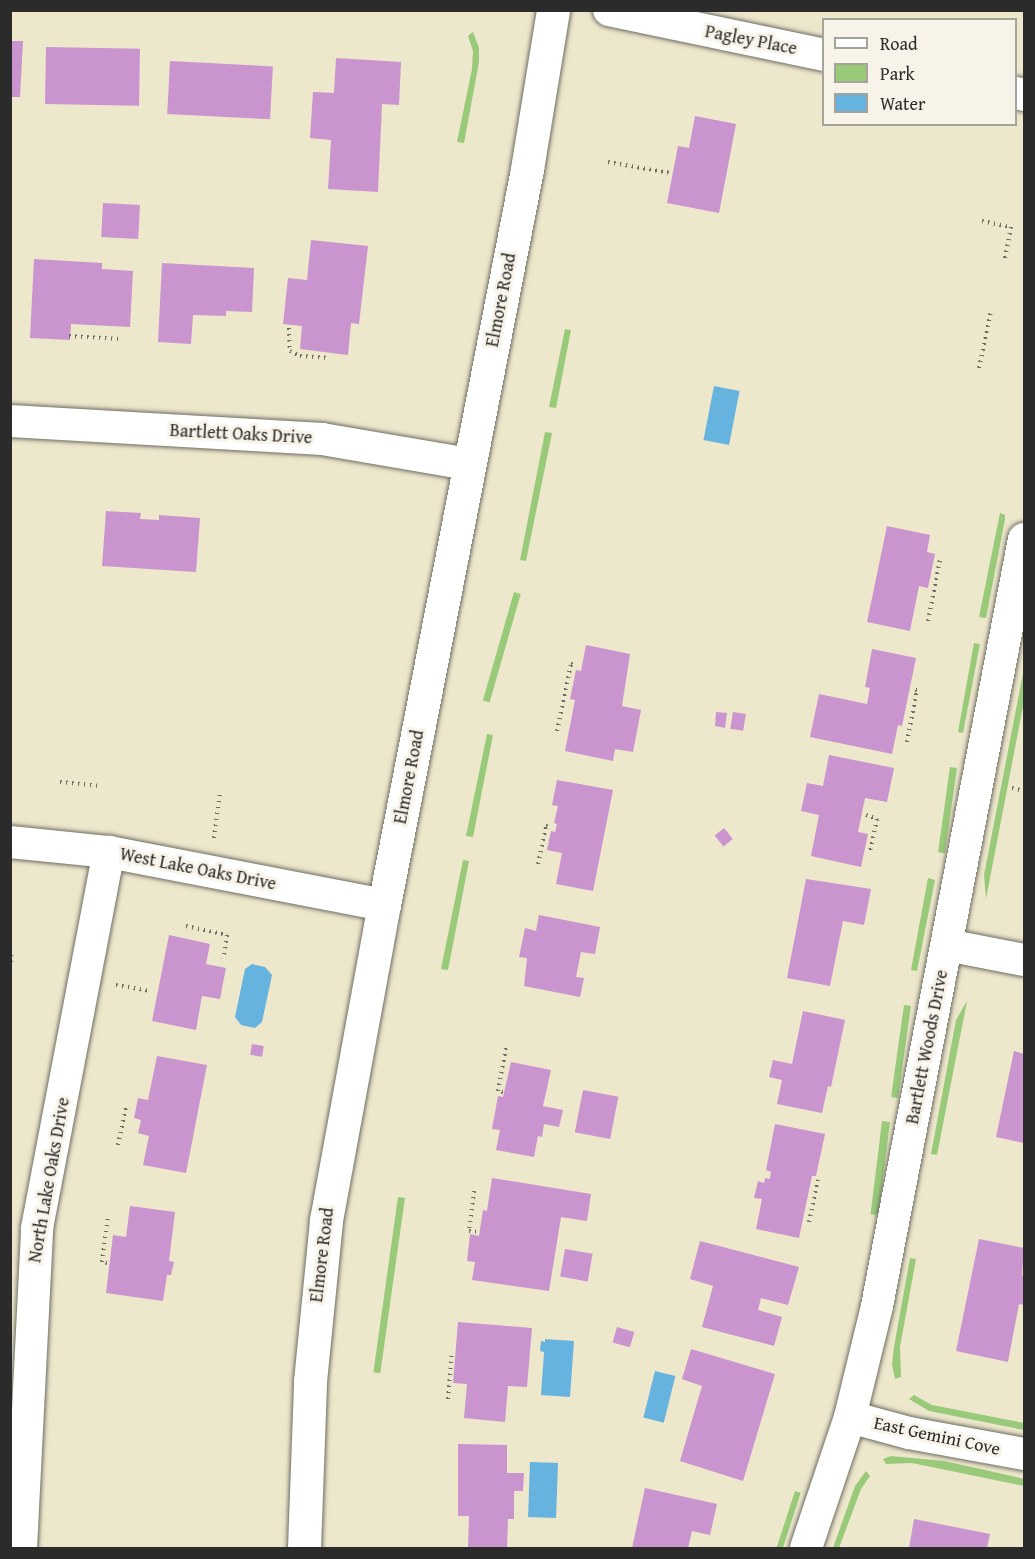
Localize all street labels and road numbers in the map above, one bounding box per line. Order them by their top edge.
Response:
street label: Pagley Place [703,21,799,59]
street label: Elmore Road [481,251,521,349]
street label: Bartlett Oaks Drive [169,419,313,449]
street label: Elmore Road [389,728,429,826]
street label: West Lake Oaks Drive [118,843,278,895]
street label: Bartlett Woods Drive [901,968,953,1126]
street label: North Lake Oaks Drive [24,1096,74,1264]
street label: Elmore Road [305,1206,339,1304]
street label: East Gemini Cove [872,1412,1002,1460]

